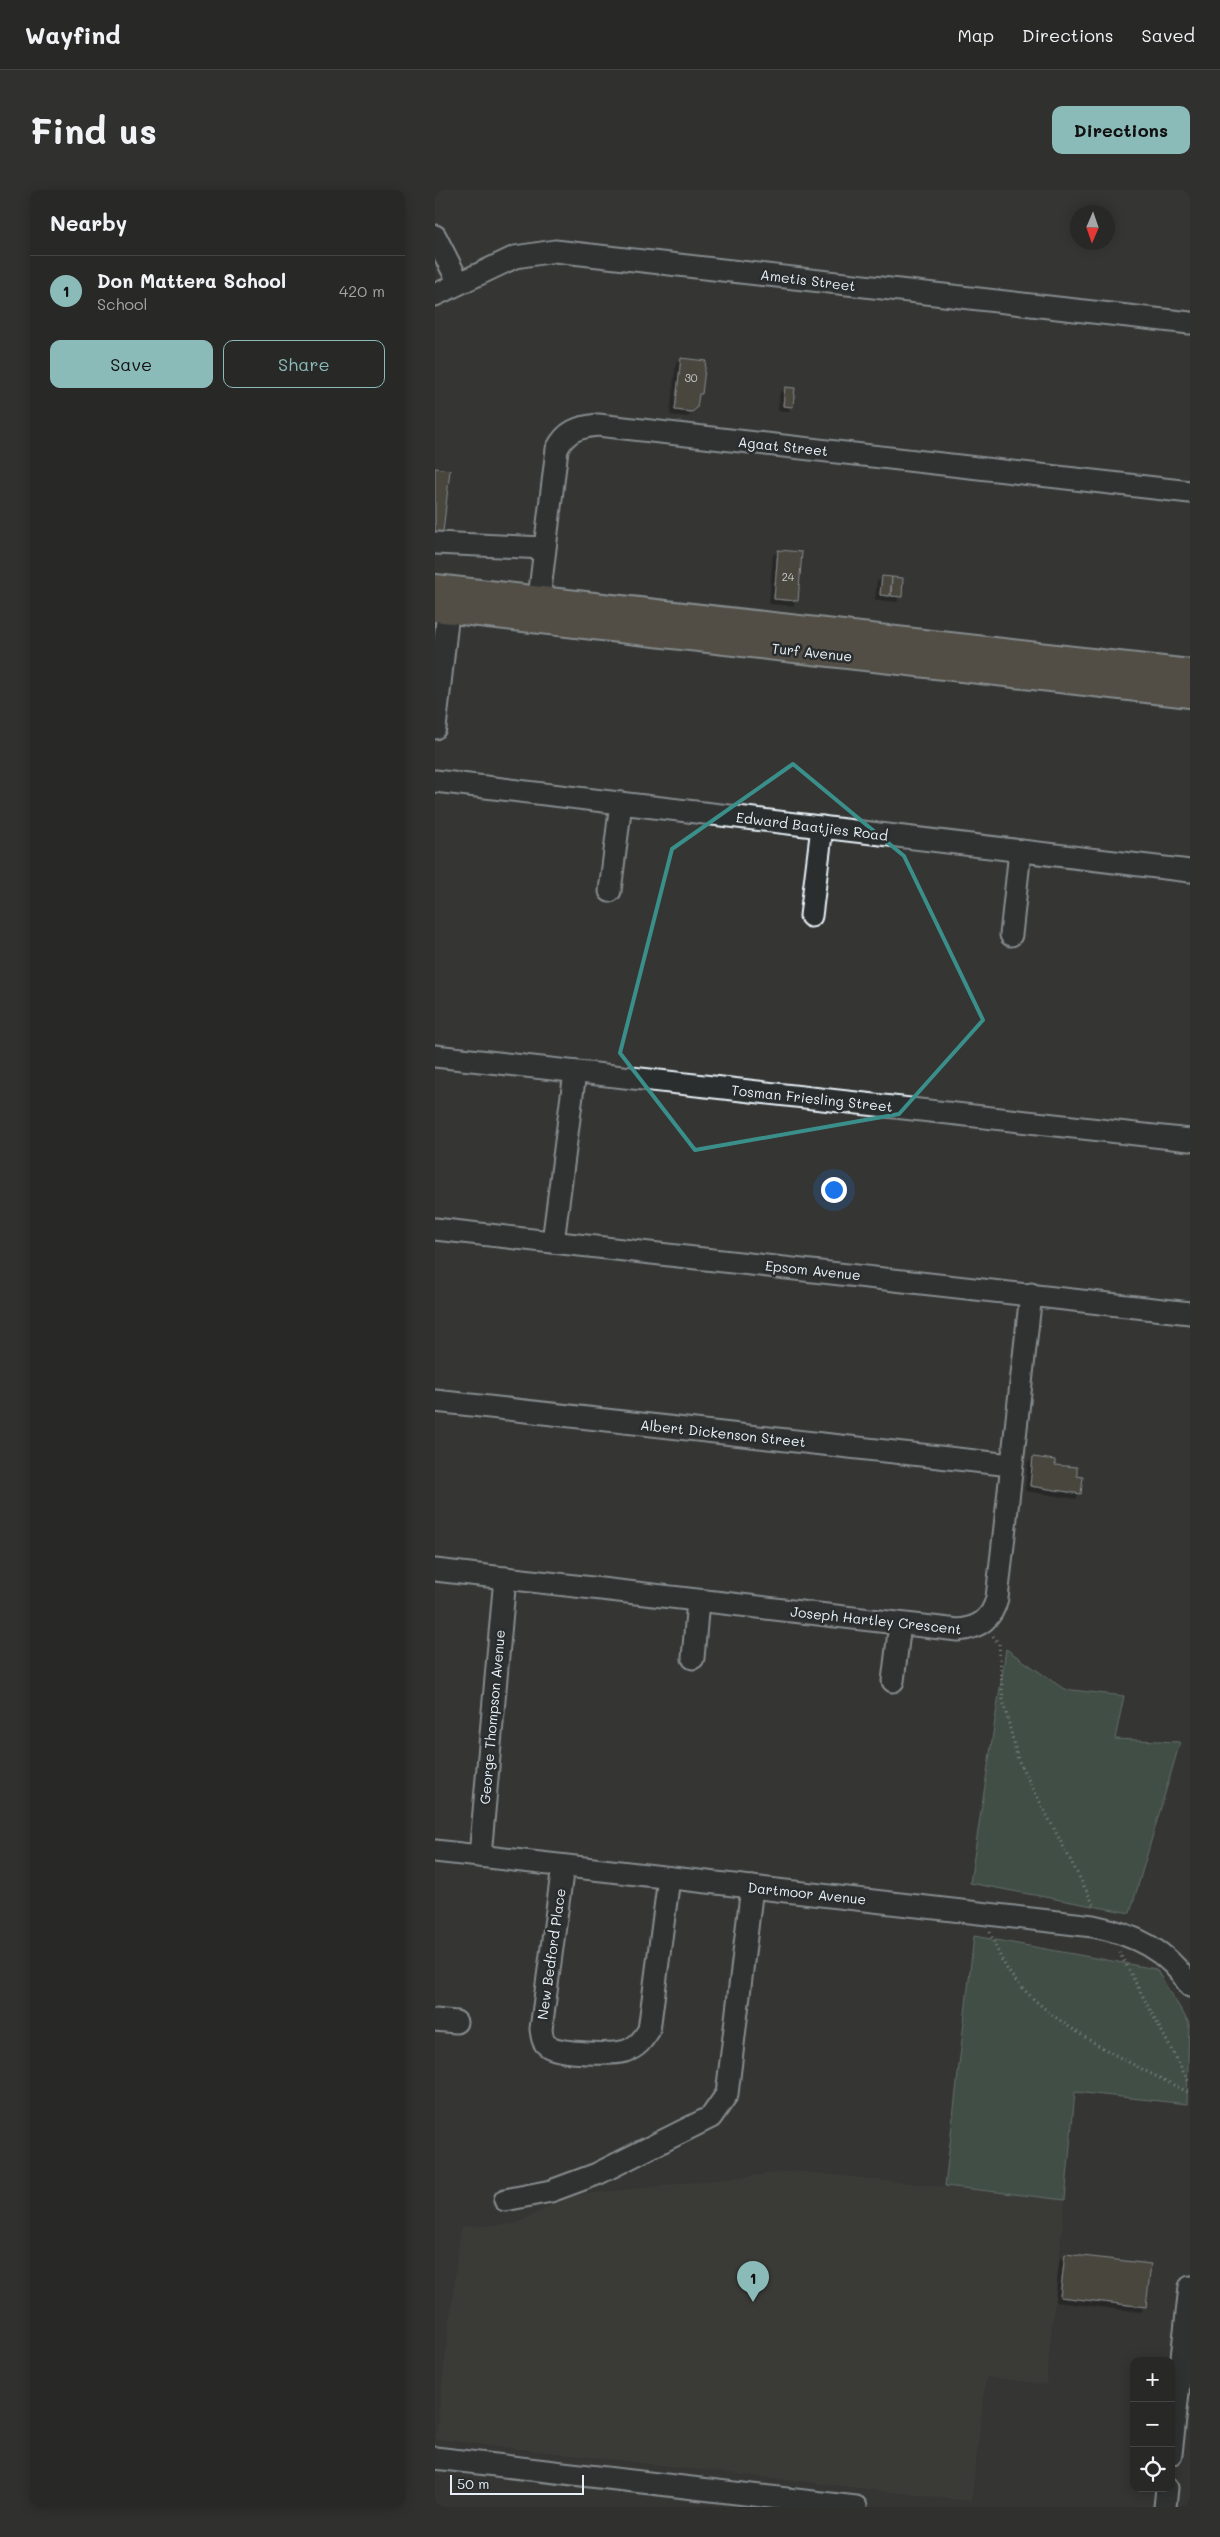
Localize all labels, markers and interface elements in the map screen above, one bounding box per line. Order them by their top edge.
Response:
text: Wayfind [25,19,121,50]
text: Map [957,23,994,47]
text: Directions [1022,23,1114,47]
text: Saved [1142,23,1195,47]
button: Directions [1052,106,1190,154]
text: Find us [30,107,157,153]
north arrow [1070,205,1115,250]
text: Nearby [50,209,127,236]
street label: Ametis Street [759,265,857,295]
text: Don Mattera School [97,268,286,293]
text: 1 [62,280,70,301]
text: 420 m [339,280,385,301]
text: School [97,293,147,314]
button: Save [50,340,213,388]
button: Share [223,340,385,388]
house number: 30 [684,370,698,385]
street label: Agaat Street [737,432,829,460]
house number: 24 [782,569,795,584]
street label: Turf Avenue [771,638,853,666]
street label: Edward Baatjies Road [735,807,889,845]
street label: Tosman Friesling Street [730,1080,894,1116]
your location [821,1177,847,1203]
street label: Epsom Avenue [764,1256,862,1284]
street label: Albert Dickenson Street [639,1415,807,1451]
street label: Joseph Hartley Crescent [790,1602,962,1638]
street label: George Thompson Avenue [475,1629,509,1805]
street label: Dartmoor Avenue [747,1877,867,1909]
street label: New Bedford Place [532,1887,570,2021]
pin: 1 [737,2261,769,2302]
map controls [1130,2357,1175,2492]
button: + [1130,2357,1175,2402]
button: − [1130,2402,1175,2447]
button: locate [1130,2447,1175,2492]
scale bar [450,2472,584,2495]
text: 50 m [457,2474,489,2493]

